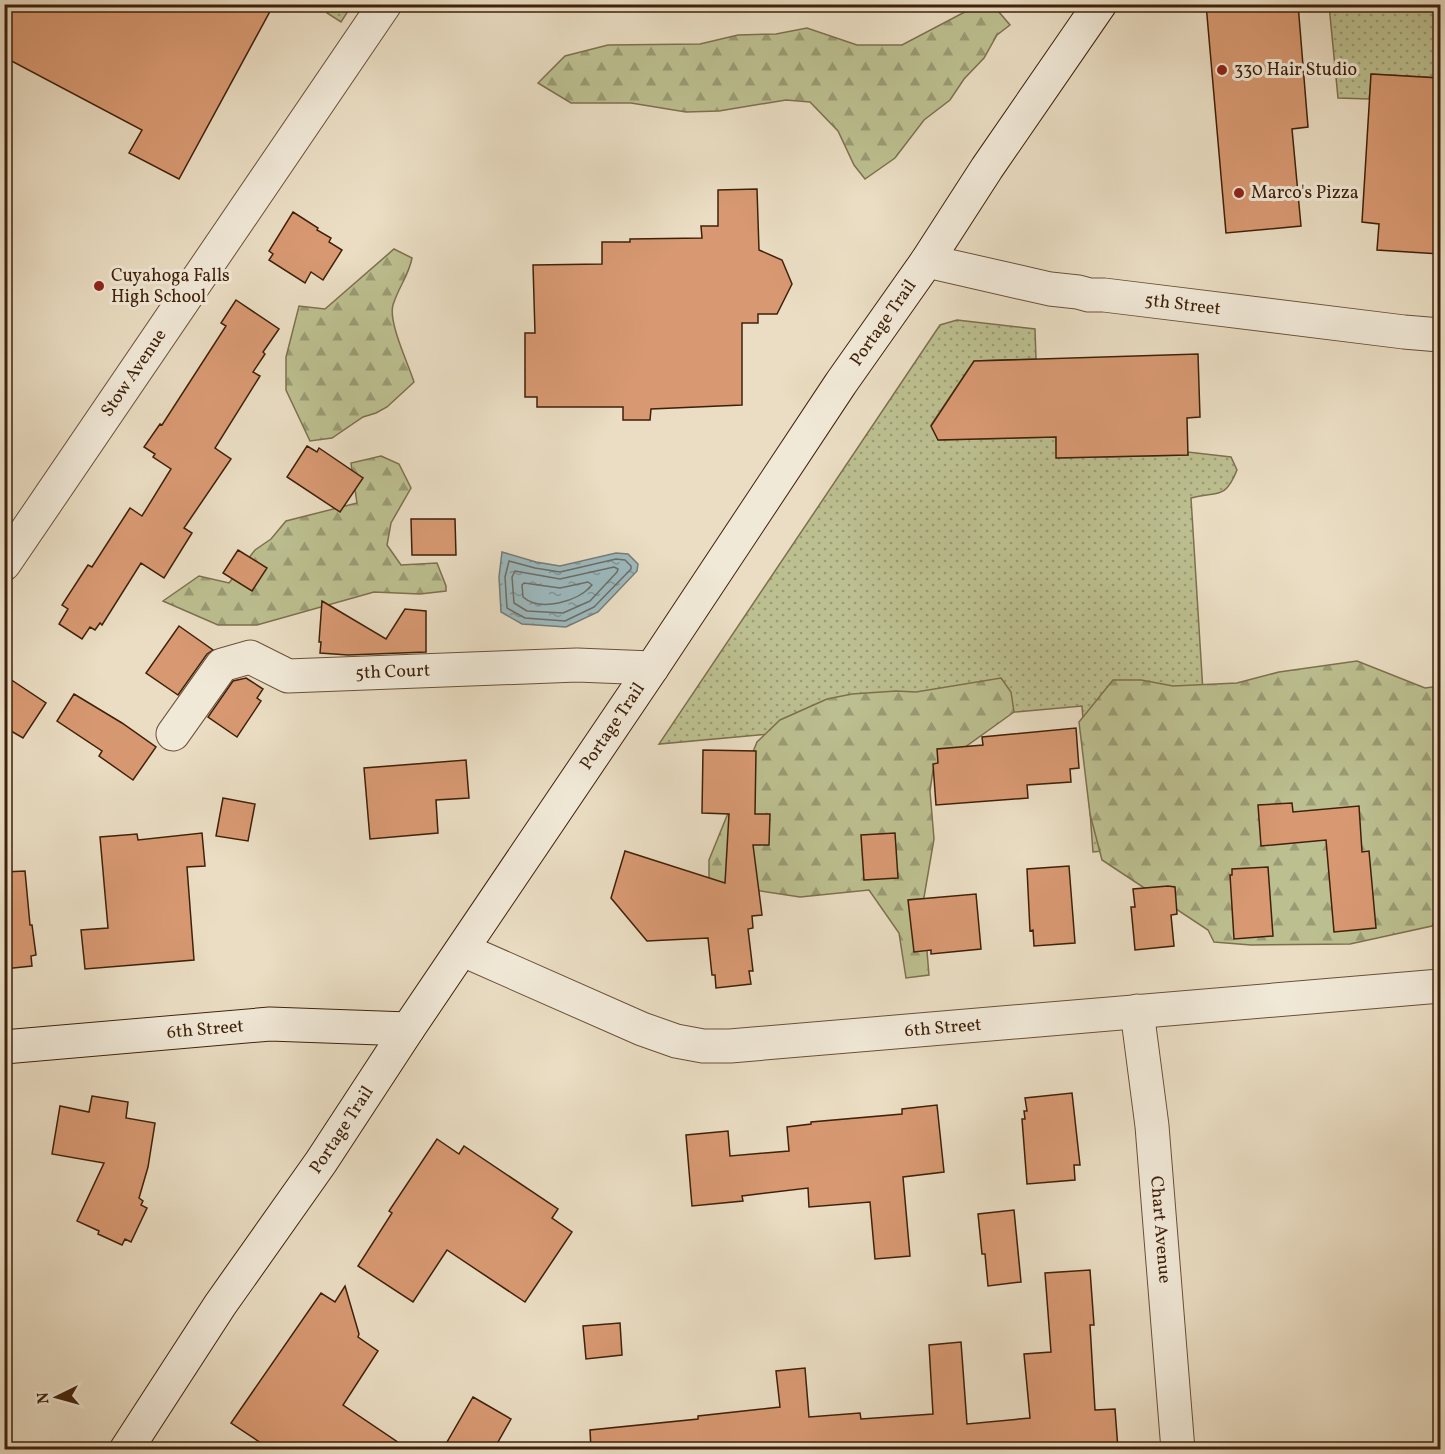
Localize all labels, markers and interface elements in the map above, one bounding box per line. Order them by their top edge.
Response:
place label: 330 Hair Studio [1234,58,1357,83]
marker: 330 Hair Studio [1215,63,1229,77]
place label: Marco's Pizza [1251,181,1359,206]
marker: Marco's Pizza [1232,186,1246,200]
place label: Cuyahoga Falls High School [111,264,230,310]
street label: Portage Trail [844,275,923,371]
marker: Cuyahoga Falls High School [92,279,106,293]
street label: 5th Street [1143,288,1222,322]
street label: Stow Avenue [95,324,173,422]
street label: 5th Court [355,658,430,686]
street label: Portage Trail [574,678,651,775]
street label: 6th Street [904,1012,982,1044]
street label: 6th Street [166,1014,245,1045]
street label: Portage Trail [304,1081,380,1179]
street label: Chart Avenue [1144,1175,1177,1284]
north arrow [27,1367,87,1427]
text: N [33,1391,56,1405]

